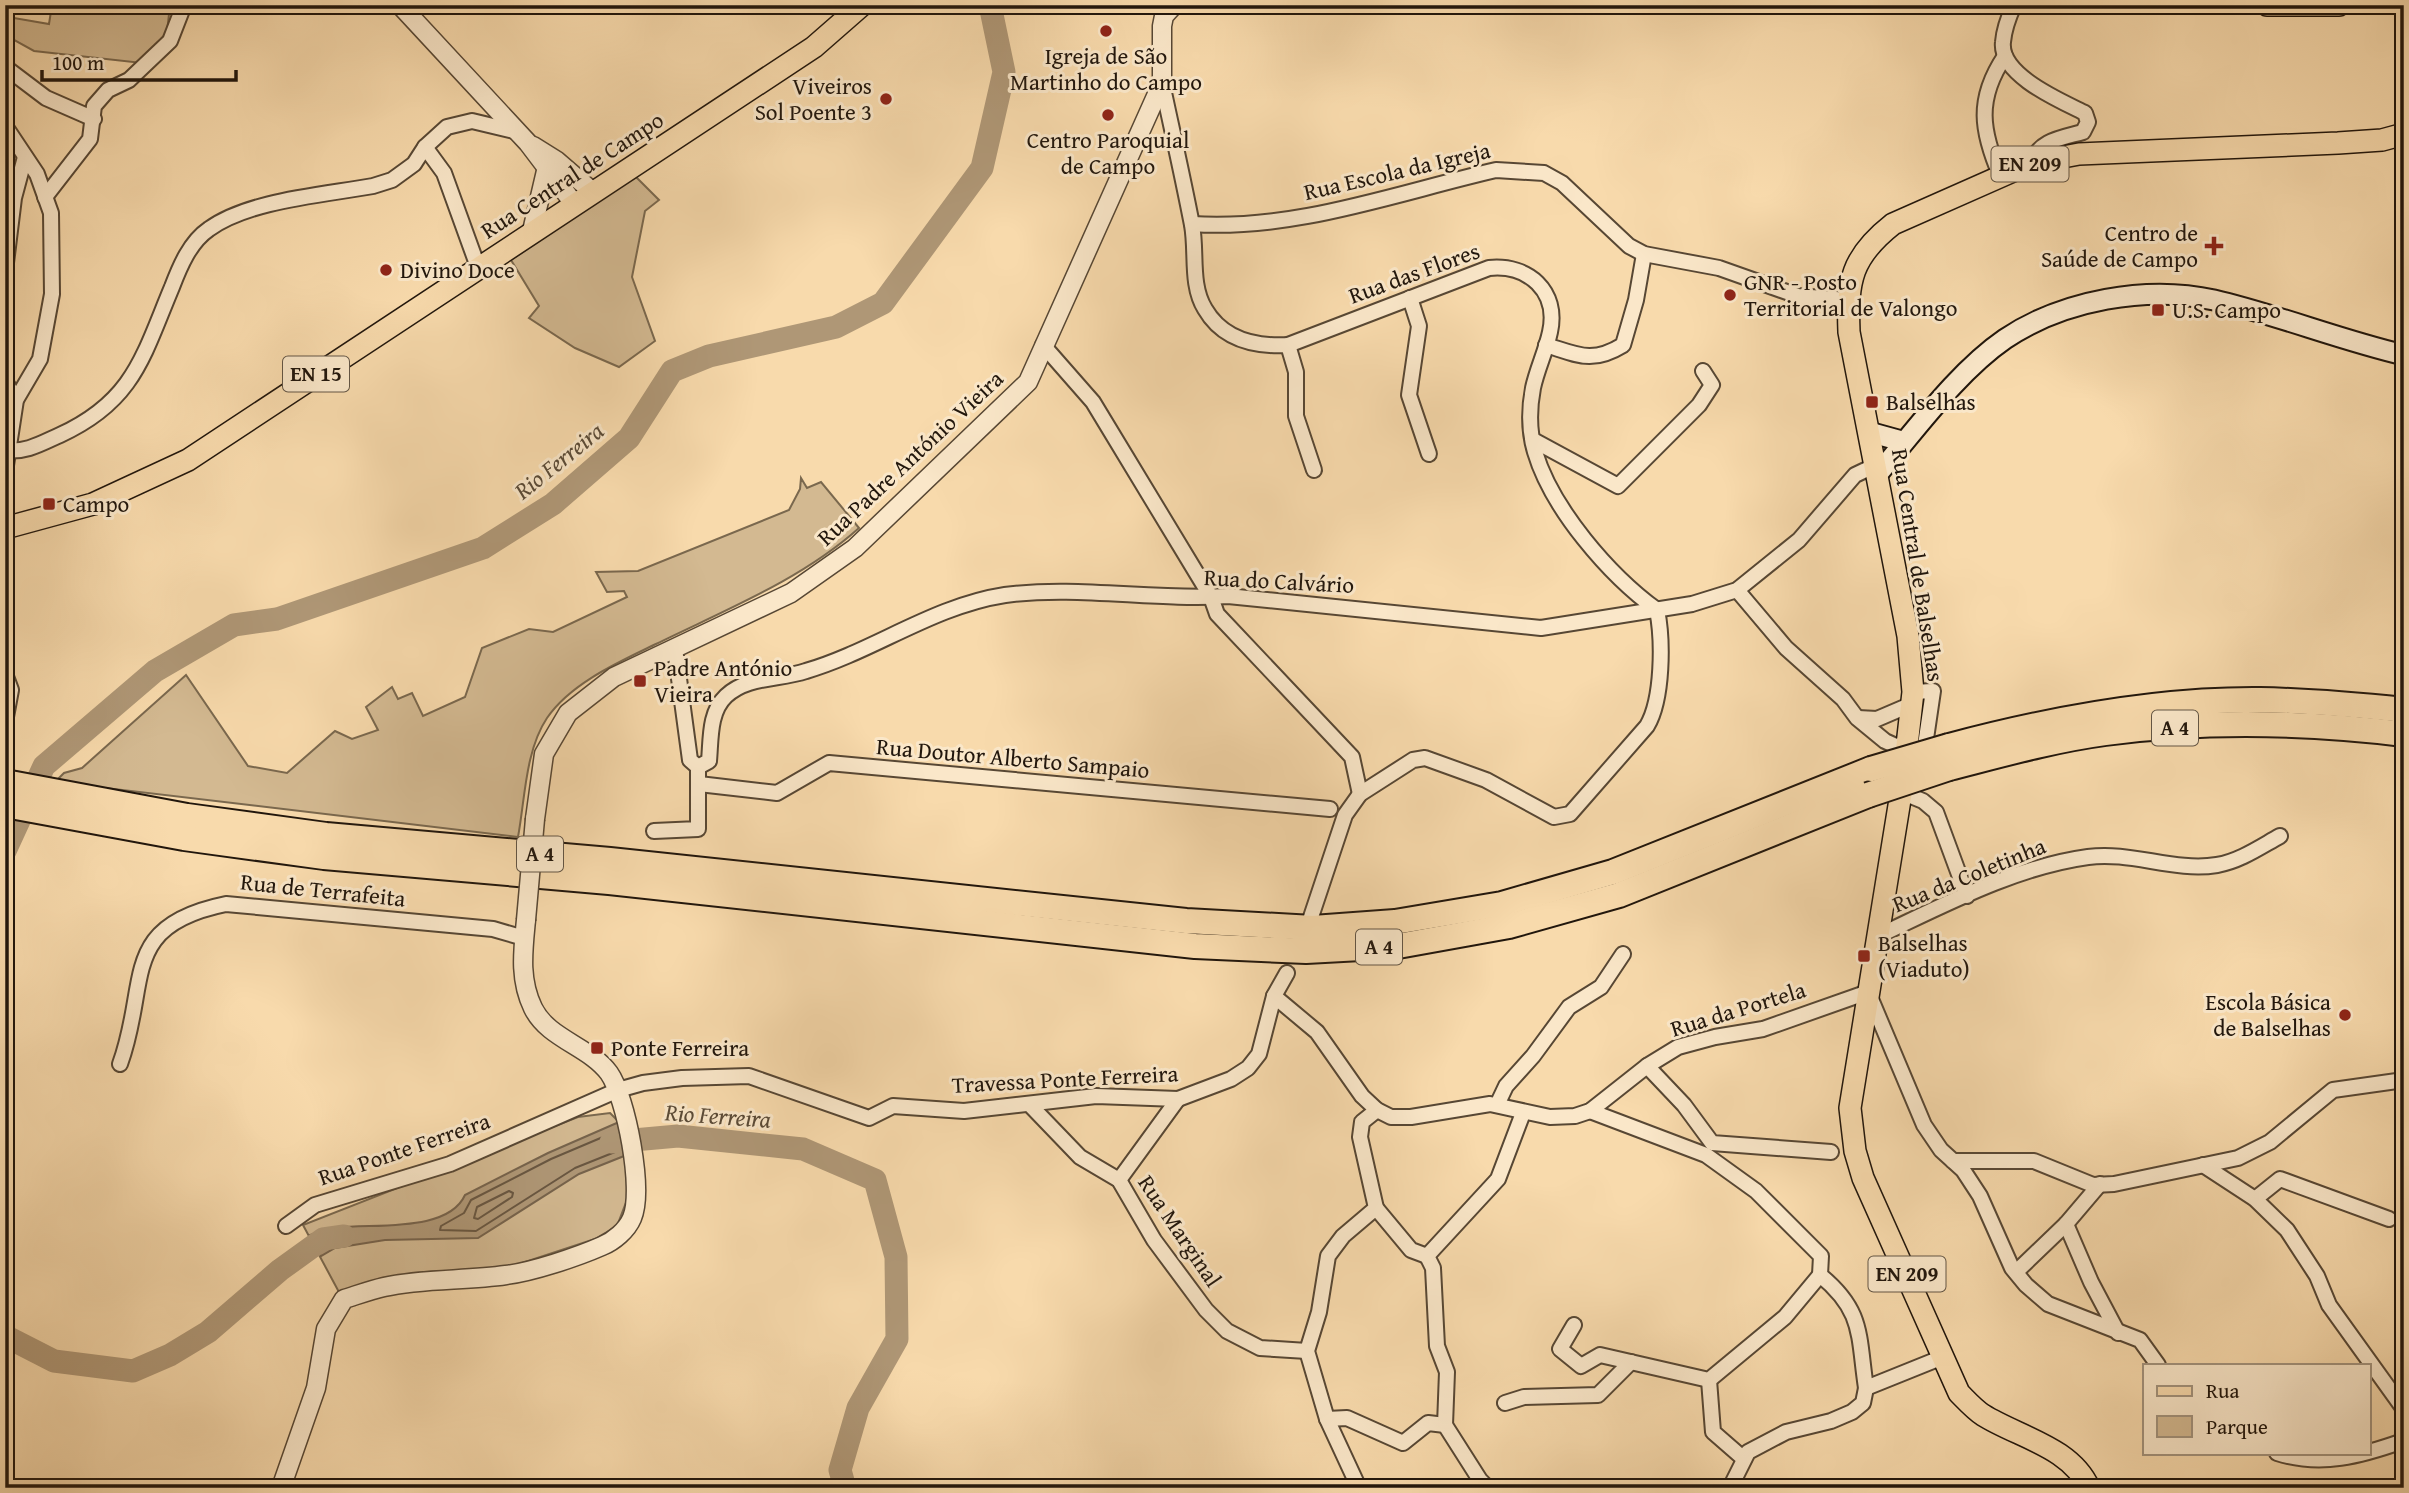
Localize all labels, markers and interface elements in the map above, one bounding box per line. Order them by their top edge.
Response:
marker: Igreja de São Martinho do Campo [1098,23,1114,39]
scale bar [42,38,236,82]
place label: Igreja de São Martinho do Campo [1010,39,1202,98]
text: 100 m [52,47,104,78]
place label: Viveiros Sol Poente 3 [755,69,872,128]
marker: Viveiros Sol Poente 3 [878,91,894,107]
street label: Rua Central de Campo [474,103,670,246]
marker: Centro Paroquial de Campo [1100,107,1116,123]
place label: Centro Paroquial de Campo [1027,123,1189,182]
street label: Rua Escola da Igreja [1300,133,1493,208]
road number: EN 209 [1992,146,2068,182]
place label: Centro de Saúde de Campo [2041,216,2198,275]
street label: Rua das Flores [1344,234,1484,312]
marker: Centro de Saúde de Campo [2204,236,2224,256]
place label: Divino Doce [400,253,515,286]
marker: Divino Doce [378,262,394,278]
place label: GNR - Posto Territorial de Valongo [1744,265,1957,324]
marker: GNR - Posto Territorial de Valongo [1722,287,1738,303]
place label: U.S. Campo [2172,293,2281,326]
marker: U.S. Campo [2150,302,2166,318]
road number: EN 15 [283,356,349,392]
street label: Rua Padre António Vieira [809,362,1010,553]
place label: Balselhas [1886,385,1976,418]
marker: Balselhas [1864,394,1880,410]
water label: Rio Ferreira [506,414,611,508]
street label: Rua Central de Balselhas [1884,446,1953,684]
place label: Campo [63,487,129,520]
marker: Campo [41,496,57,512]
street label: Rua do Calvário [1203,560,1355,601]
place label: Padre António Vieira [654,651,792,710]
marker: Padre António Vieira [632,673,648,689]
road number: A 4 [2152,710,2198,746]
street label: Rua Doutor Alberto Sampaio [875,729,1151,786]
street label: Rua da Coletinha [1887,829,2050,920]
road number: A 4 [517,836,563,872]
street label: Rua de Terrafeita [239,864,407,915]
place label: Balselhas (Viaduto) [1878,926,1970,985]
road number: A 4 [1356,930,1402,964]
marker: Balselhas (Viaduto) [1856,948,1872,964]
street label: Rua da Portela [1666,972,1810,1045]
place label: Escola Básica de Balselhas [2205,985,2331,1044]
marker: Escola Básica de Balselhas [2337,1007,2353,1023]
place label: Ponte Ferreira [611,1031,749,1064]
marker: Ponte Ferreira [589,1040,605,1056]
street label: Travessa Ponte Ferreira [951,1056,1179,1101]
water label: Rio Ferreira [663,1094,772,1137]
street label: Rua Ponte Ferreira [314,1104,494,1193]
street label: Rua Marginal [1131,1168,1230,1293]
road number: EN 209 [1868,1256,1946,1292]
legend [2143,1364,2370,1454]
text: Rua [2206,1375,2239,1406]
text: Parque [2206,1411,2268,1442]

